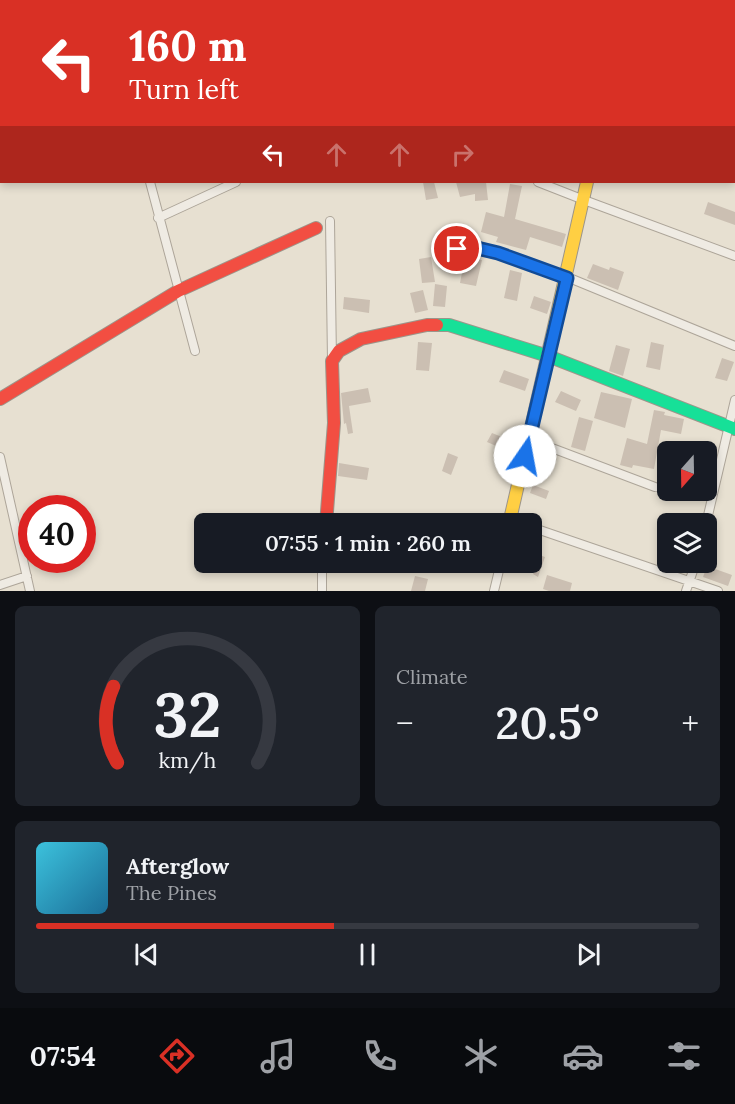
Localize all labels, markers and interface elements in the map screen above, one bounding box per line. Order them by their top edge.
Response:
text: 160 m [129,19,247,73]
icon: left [30,24,108,102]
text: Turn left [129,72,239,106]
icon: left [257,138,290,171]
icon: ahead [320,138,353,171]
icon: ahead [383,138,416,171]
icon: right [446,138,479,171]
pin [431,223,482,274]
icon: arrive [440,232,473,265]
position arrow [493,424,557,488]
north arrow [657,441,717,501]
map controls [657,441,717,573]
speed limit sign: 40 [18,495,96,573]
button: layers [657,513,717,573]
text: 07:55 · 1 min · 260 m [265,529,471,557]
text: Climate [396,664,468,689]
text: 32 [153,674,222,754]
text: 20.5° [495,694,600,751]
text: − [396,702,414,744]
text: + [682,702,699,744]
text: km/h [159,746,217,774]
text: Afterglow [126,852,229,880]
text: The Pines [126,880,217,905]
icon: previous [130,938,163,971]
icon: pause [351,938,384,971]
icon: next [572,938,605,971]
icon: directions [156,1035,198,1077]
icon: music [257,1035,299,1077]
icon: phone [359,1035,401,1077]
icon: climate [460,1035,502,1077]
icon: car [562,1035,604,1077]
icon: filters [663,1035,705,1077]
text: 07:54 [30,1039,96,1073]

